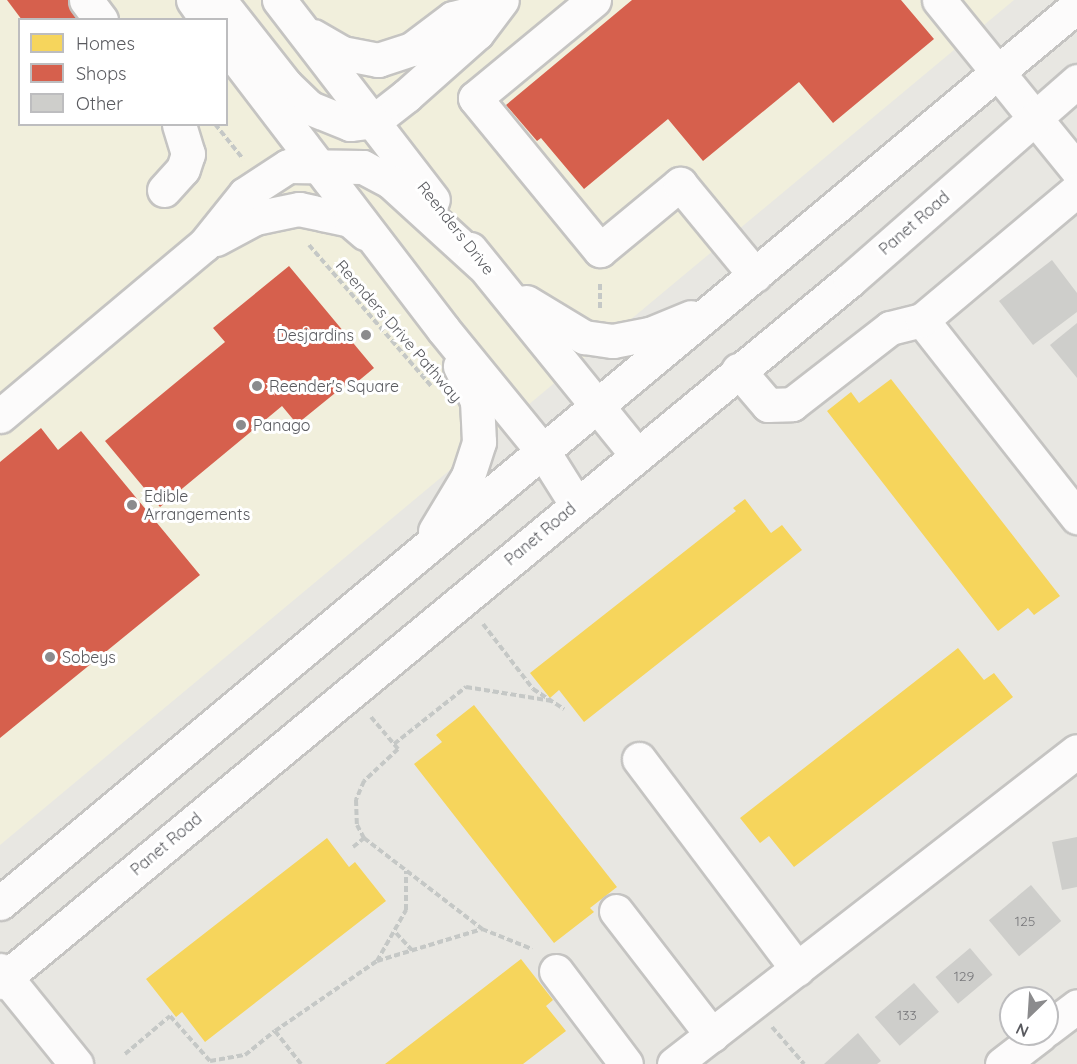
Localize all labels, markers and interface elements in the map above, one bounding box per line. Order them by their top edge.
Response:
legend [18,18,228,126]
text: Homes [76,32,135,55]
text: Shops [76,62,127,85]
text: Other [76,92,123,115]
street label: Reenders Drive [414,177,498,279]
street label: Panet Road [875,187,953,259]
street label: Reenders Drive Pathway [332,256,466,406]
place label: Desjardins [276,325,354,345]
marker: Desjardins [359,328,373,342]
place label: Reender's Square [269,376,399,396]
marker: Reender's Square [250,379,264,393]
place label: Panago [253,415,310,435]
marker: Panago [234,418,248,432]
place label: Edible Arrangements [144,486,250,524]
marker: Edible Arrangements [125,498,139,512]
street label: Panet Road [501,499,579,569]
place label: Sobeys [62,647,116,667]
marker: Sobeys [43,650,57,664]
street label: Panet Road [127,809,205,879]
house number: 125 [1015,913,1035,929]
house number: 129 [954,968,974,984]
north arrow [999,986,1059,1046]
house number: 133 [897,1007,917,1023]
text: N [1013,1019,1032,1042]

